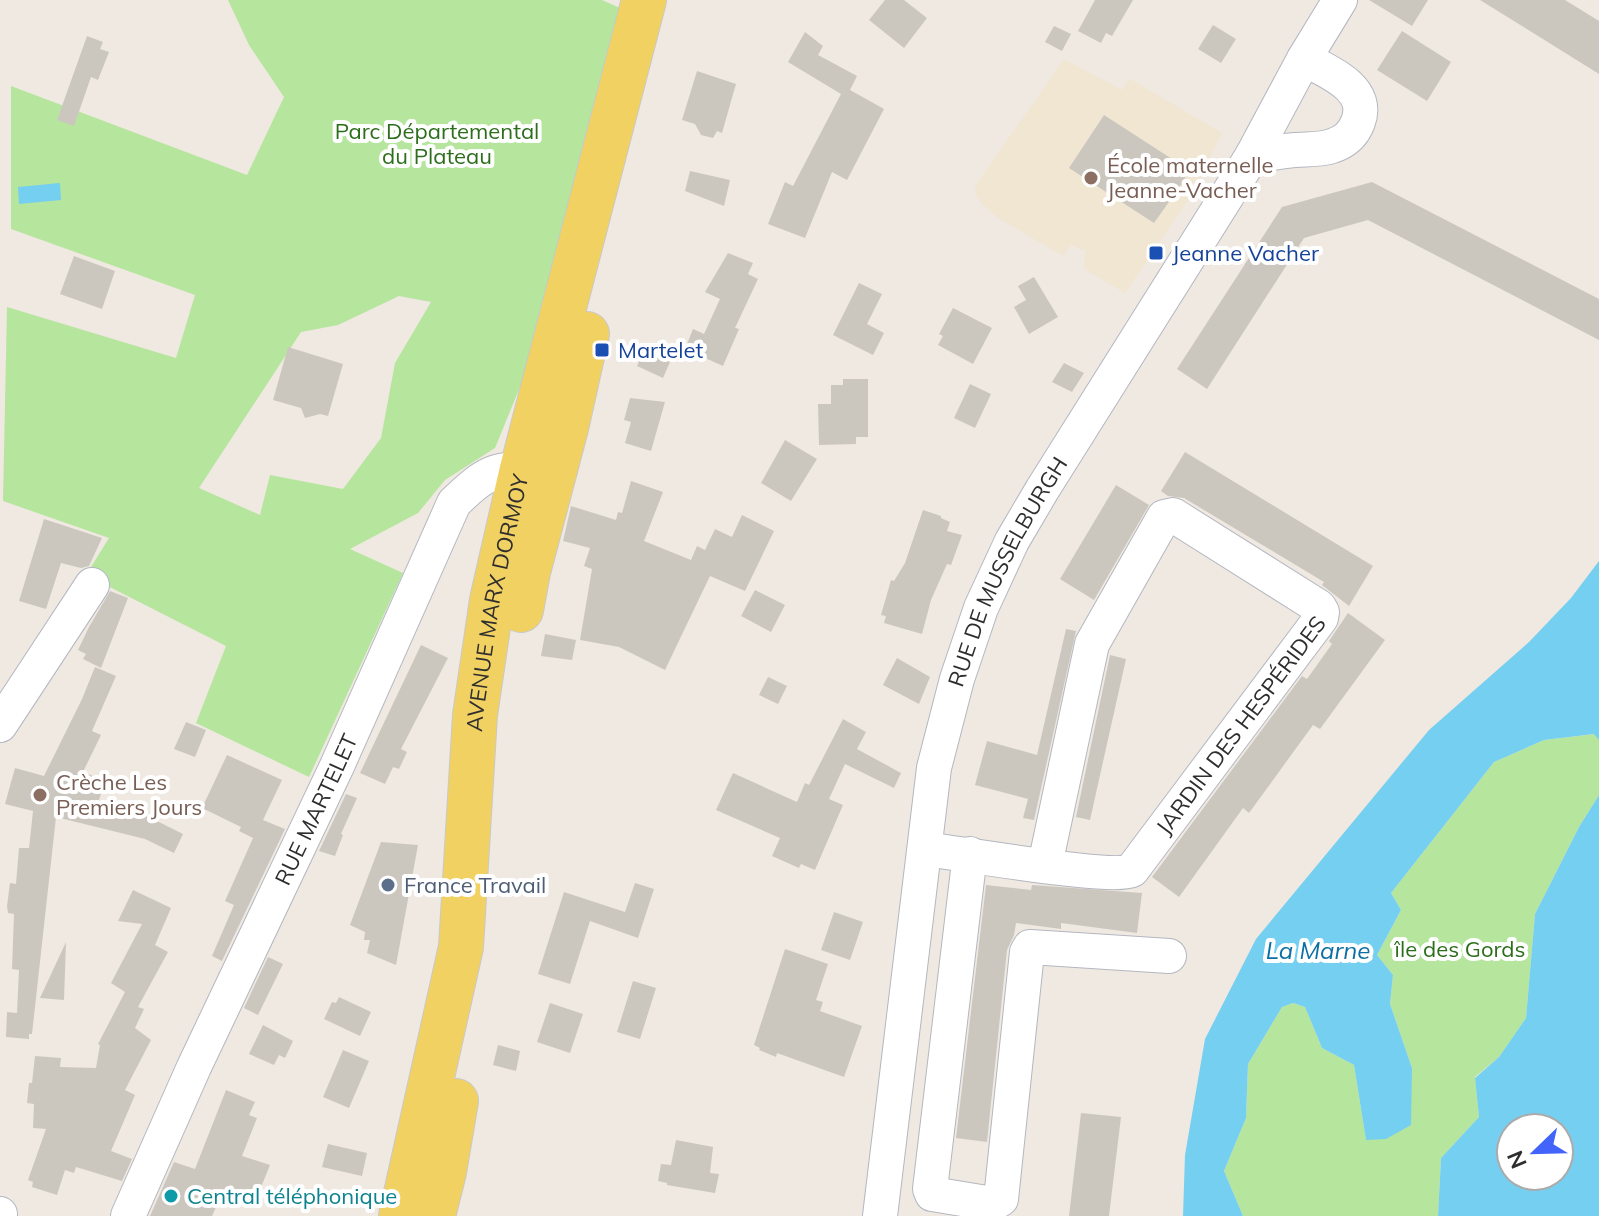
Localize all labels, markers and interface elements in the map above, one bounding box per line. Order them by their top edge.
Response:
park label: Parc Départemental du Plateau [335,117,539,170]
place label: École maternelle Jeanne-Vacher [1107,151,1273,204]
marker: École maternelle Jeanne-Vacher [1082,169,1100,187]
place label: Jeanne Vacher [1172,239,1319,267]
marker: Jeanne Vacher [1147,244,1165,262]
place label: Martelet [618,336,703,364]
marker: Martelet [593,341,611,359]
street label: RUE DE MUSSELBURGH [942,452,1073,690]
street label: AVENUE MARX DORMOY [460,471,534,733]
street label: JARDIN DES HESPÉRIDES [1150,610,1332,840]
street label: RUE MARTELET [268,729,364,890]
place label: Crèche Les Premiers Jours [56,768,202,821]
marker: Crèche Les Premiers Jours [31,786,49,804]
place label: France Travail [404,871,546,899]
marker: France Travail [379,876,397,894]
water label: La Marne [1266,935,1370,965]
park label: île des Gords [1394,935,1525,963]
north arrow [1495,1112,1575,1192]
text: N [1500,1147,1533,1173]
place label: Central téléphonique [187,1182,397,1210]
marker: Central téléphonique [162,1187,180,1205]

